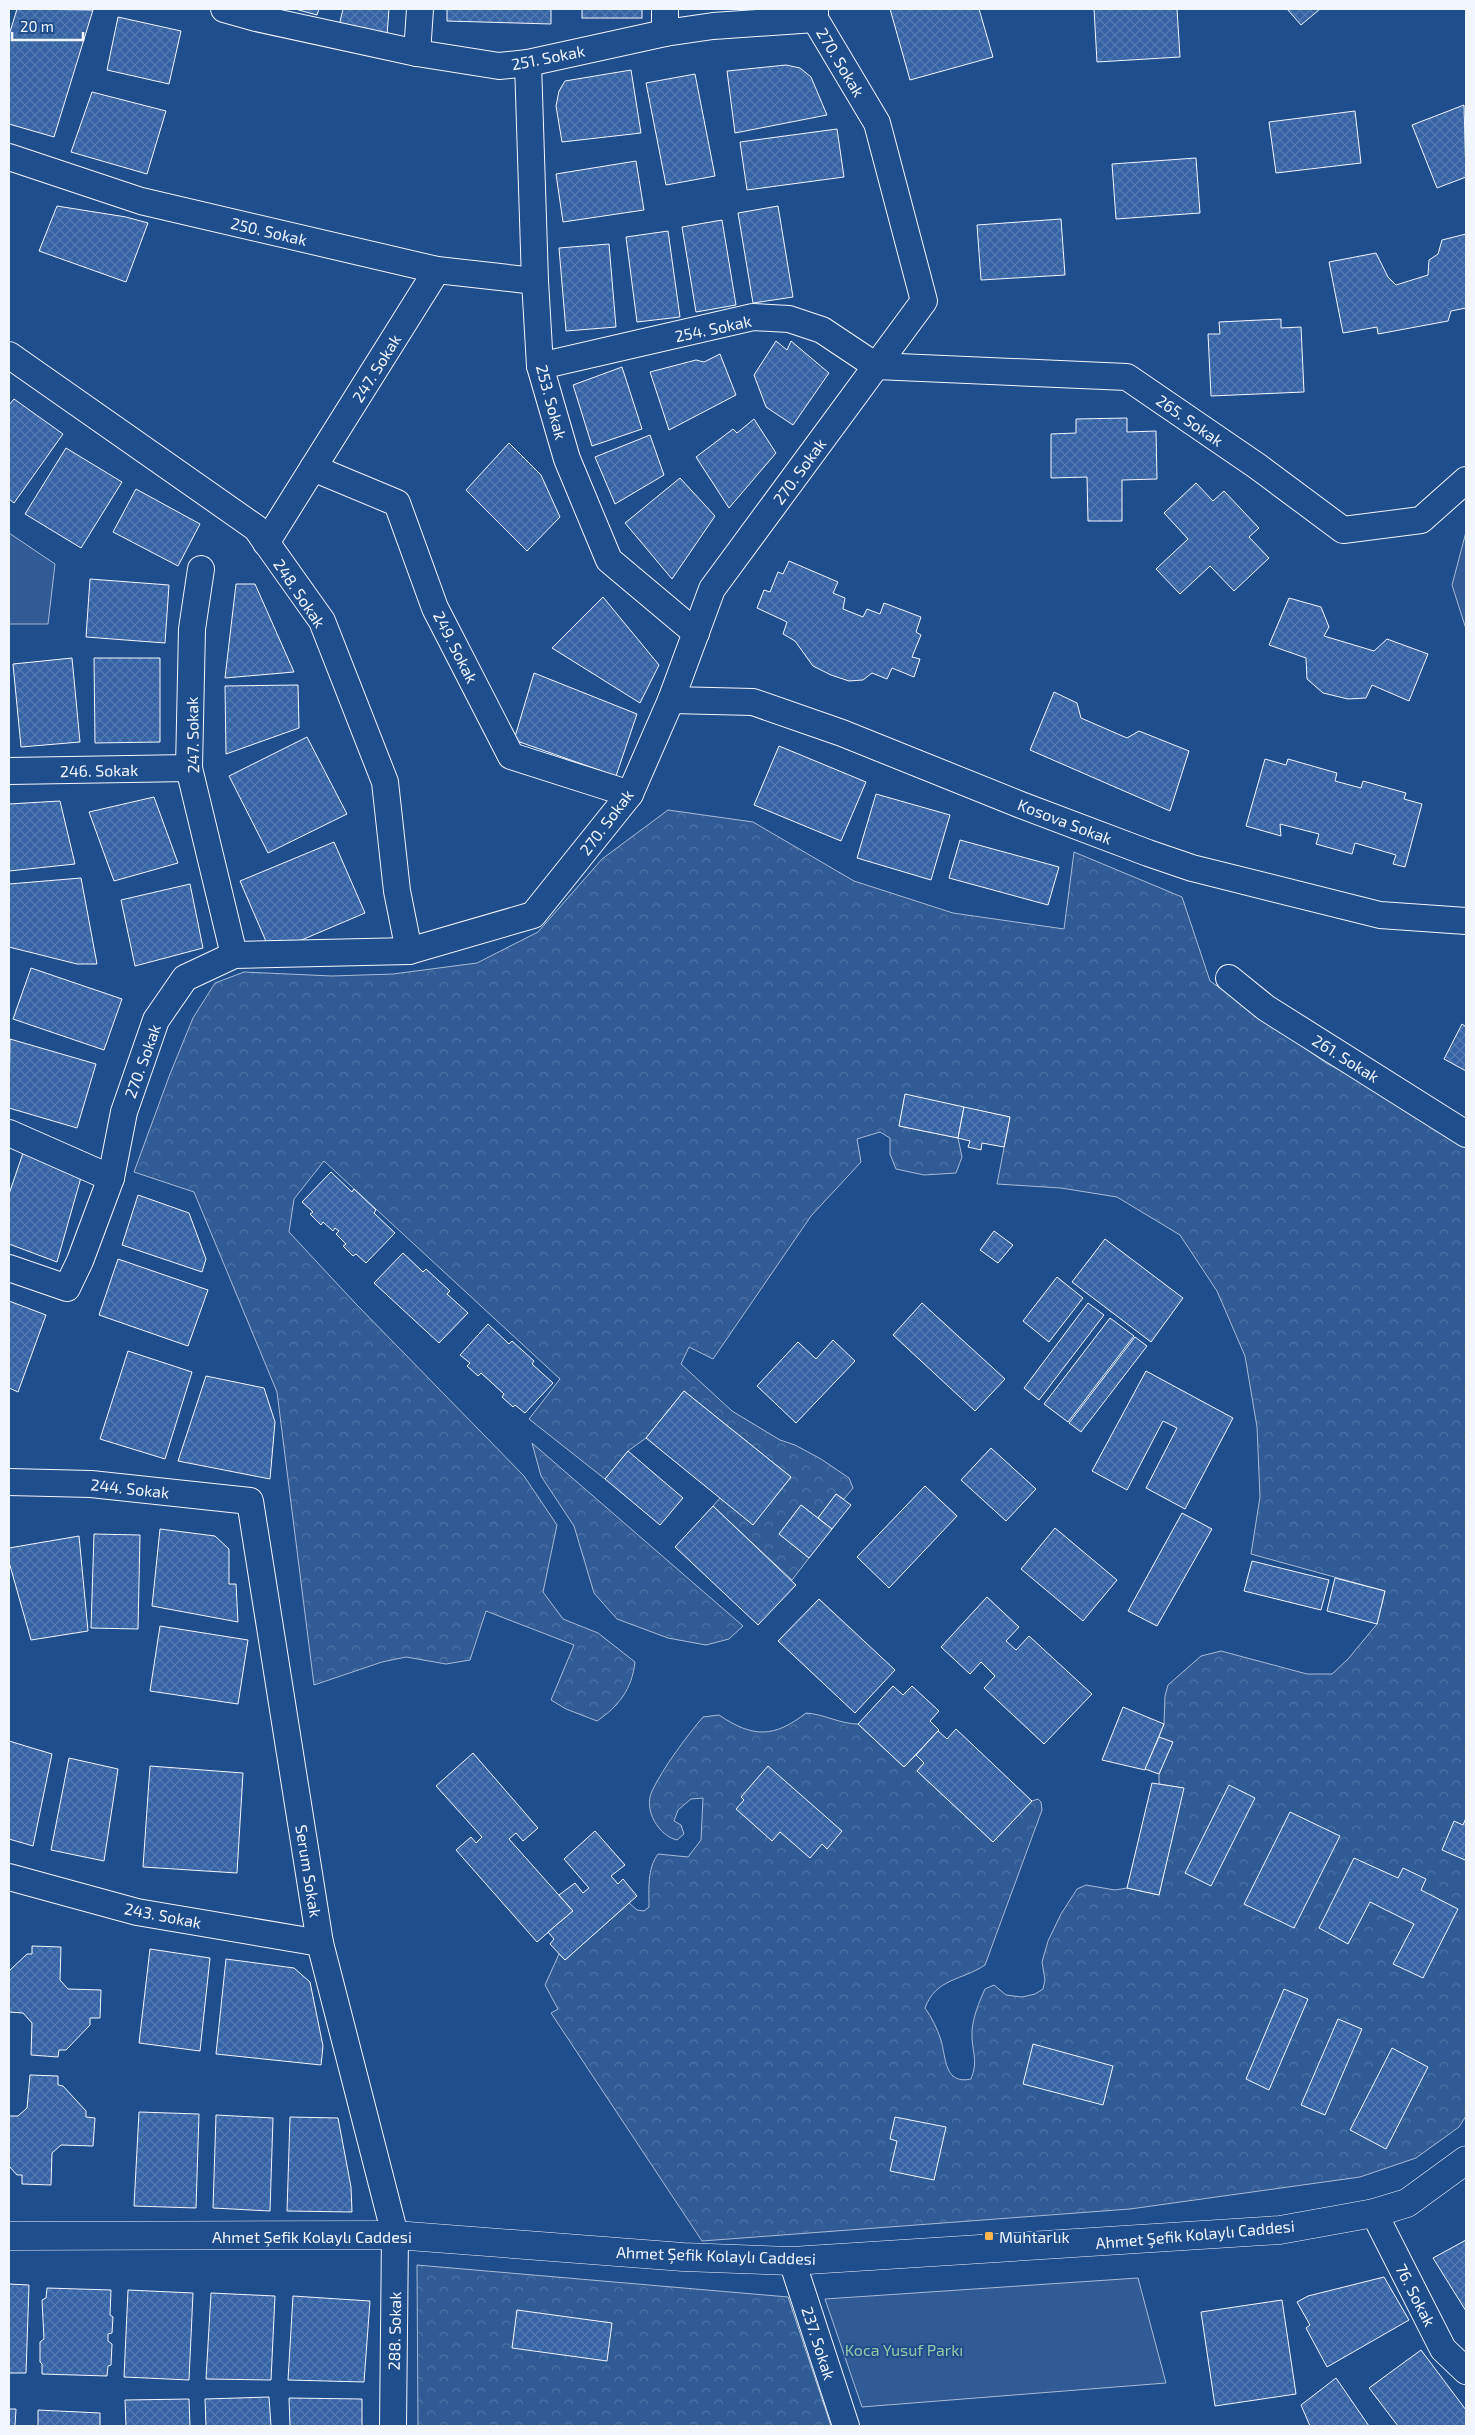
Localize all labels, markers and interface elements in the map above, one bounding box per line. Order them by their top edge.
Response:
scale bar [12,10,84,42]
text: 20 m [20,17,54,35]
street label: 270. Sokak [813,24,869,100]
street label: 251. Sokak [510,41,586,73]
street label: 250. Sokak [229,213,309,249]
street label: 254. Sokak [673,311,753,345]
street label: 247. Sokak [348,330,404,406]
street label: 253. Sokak [533,362,571,442]
street label: 265. Sokak [1153,390,1227,450]
street label: 270. Sokak [769,434,829,508]
street label: 248. Sokak [270,555,330,631]
street label: 249. Sokak [430,608,482,686]
street label: 247. Sokak [182,697,202,773]
street label: 246. Sokak [60,760,138,780]
street label: 270. Sokak [575,785,637,859]
street label: Kosova Sokak [1015,794,1115,848]
street label: 270. Sokak [120,1021,164,1101]
street label: 261. Sokak [1309,1030,1383,1086]
street label: 244. Sokak [90,1474,170,1502]
street label: Serum Sokak [292,1823,326,1919]
street label: 243. Sokak [123,1898,203,1932]
street label: Ahmet Şefik Kolaylı Caddesi [1095,2216,1295,2253]
street label: Ahmet Şefik Kolaylı Caddesi [212,2227,412,2247]
place label: Muhtarlık [999,2227,1070,2246]
marker: Muhtarlık [983,2230,995,2242]
street label: Ahmet Şefik Kolaylı Caddesi [616,2242,816,2269]
street label: 76. Sokak [1392,2261,1440,2329]
street label: 288. Sokak [384,2291,404,2371]
street label: 237. Sokak [798,2304,840,2382]
park label: Koca Yusuf Parkı [845,2340,963,2359]

